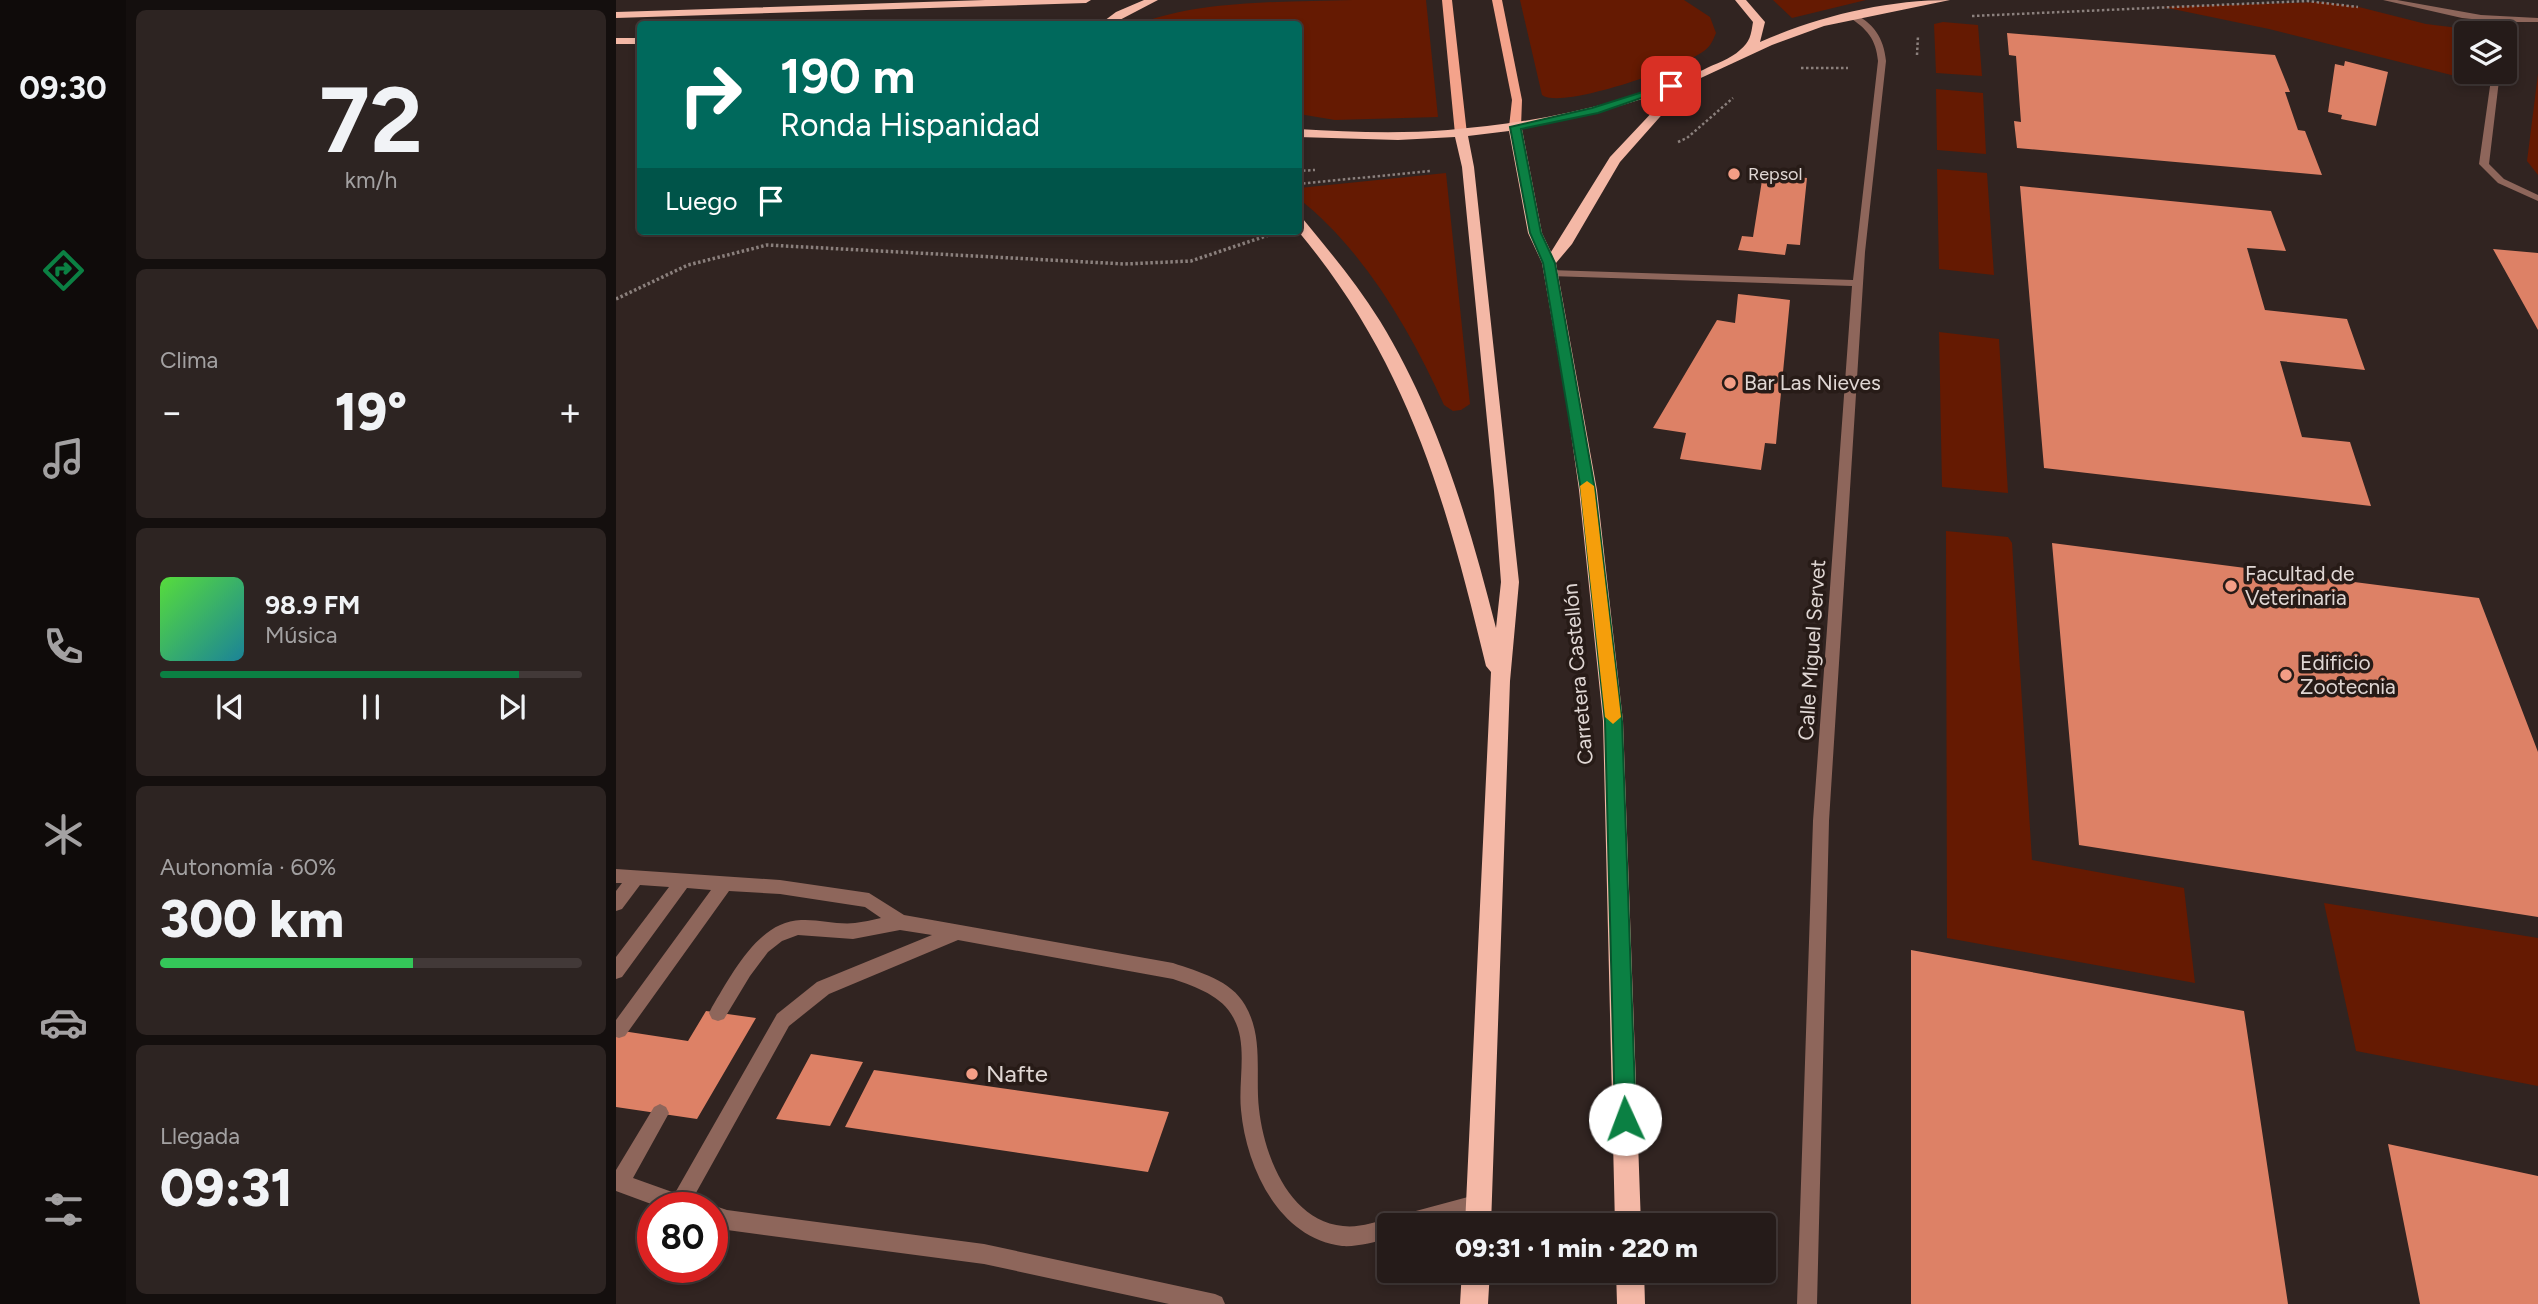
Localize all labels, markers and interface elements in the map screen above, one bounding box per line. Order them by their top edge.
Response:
map controls [2454,21,2517,84]
button: layers [2454,21,2517,84]
text: 190 m [780,46,915,105]
icon: right [665,49,756,140]
pin [1641,56,1701,116]
text: 72 [319,66,423,175]
icon: arrive [1652,67,1690,105]
text: 09:30 [19,69,107,107]
text: Ronda Hispanidad [780,106,1040,144]
place label: Repsol [1748,163,1803,185]
text: km/h [345,166,397,194]
marker: Repsol [1726,166,1742,182]
icon: arrive [752,182,790,220]
text: Luego [665,185,738,217]
icon: directions [39,246,88,295]
text: Clima [160,346,218,374]
place label: Bar Las Nieves [1744,370,1881,395]
marker: Bar Las Nieves [1722,375,1738,391]
text: 19° [335,381,407,443]
text: − [160,389,184,435]
text: + [558,389,582,435]
icon: music [39,434,88,483]
street label: Calle Miguel Servet [1793,559,1830,741]
place label: Facultad de Veterinaria [2245,561,2355,610]
marker: Facultad de Veterinaria [2223,578,2239,594]
street label: Carretera Castellón [1557,582,1598,766]
text: 98.9 FM [265,589,360,621]
text: Música [265,621,338,649]
icon: phone [39,622,88,671]
place label: Edificio Zootecnia [2300,650,2396,699]
marker: Edificio Zootecnia [2278,667,2294,683]
icon: previous [211,688,249,726]
icon: pause [352,688,390,726]
icon: next [493,688,531,726]
icon: climate [39,810,88,859]
text: Autonomía · 60% [160,853,336,881]
text: 300 km [160,888,344,950]
icon: car [39,998,88,1047]
place label: Nafte [986,1059,1048,1088]
marker: Nafte [964,1066,980,1082]
position arrow [1588,1082,1662,1156]
text: Llegada [160,1122,240,1150]
text: 09:31 [160,1157,293,1219]
icon: filters [39,1185,88,1234]
speed limit sign: 80 [637,1192,728,1283]
text: 09:31 · 1 min · 220 m [1455,1232,1698,1264]

